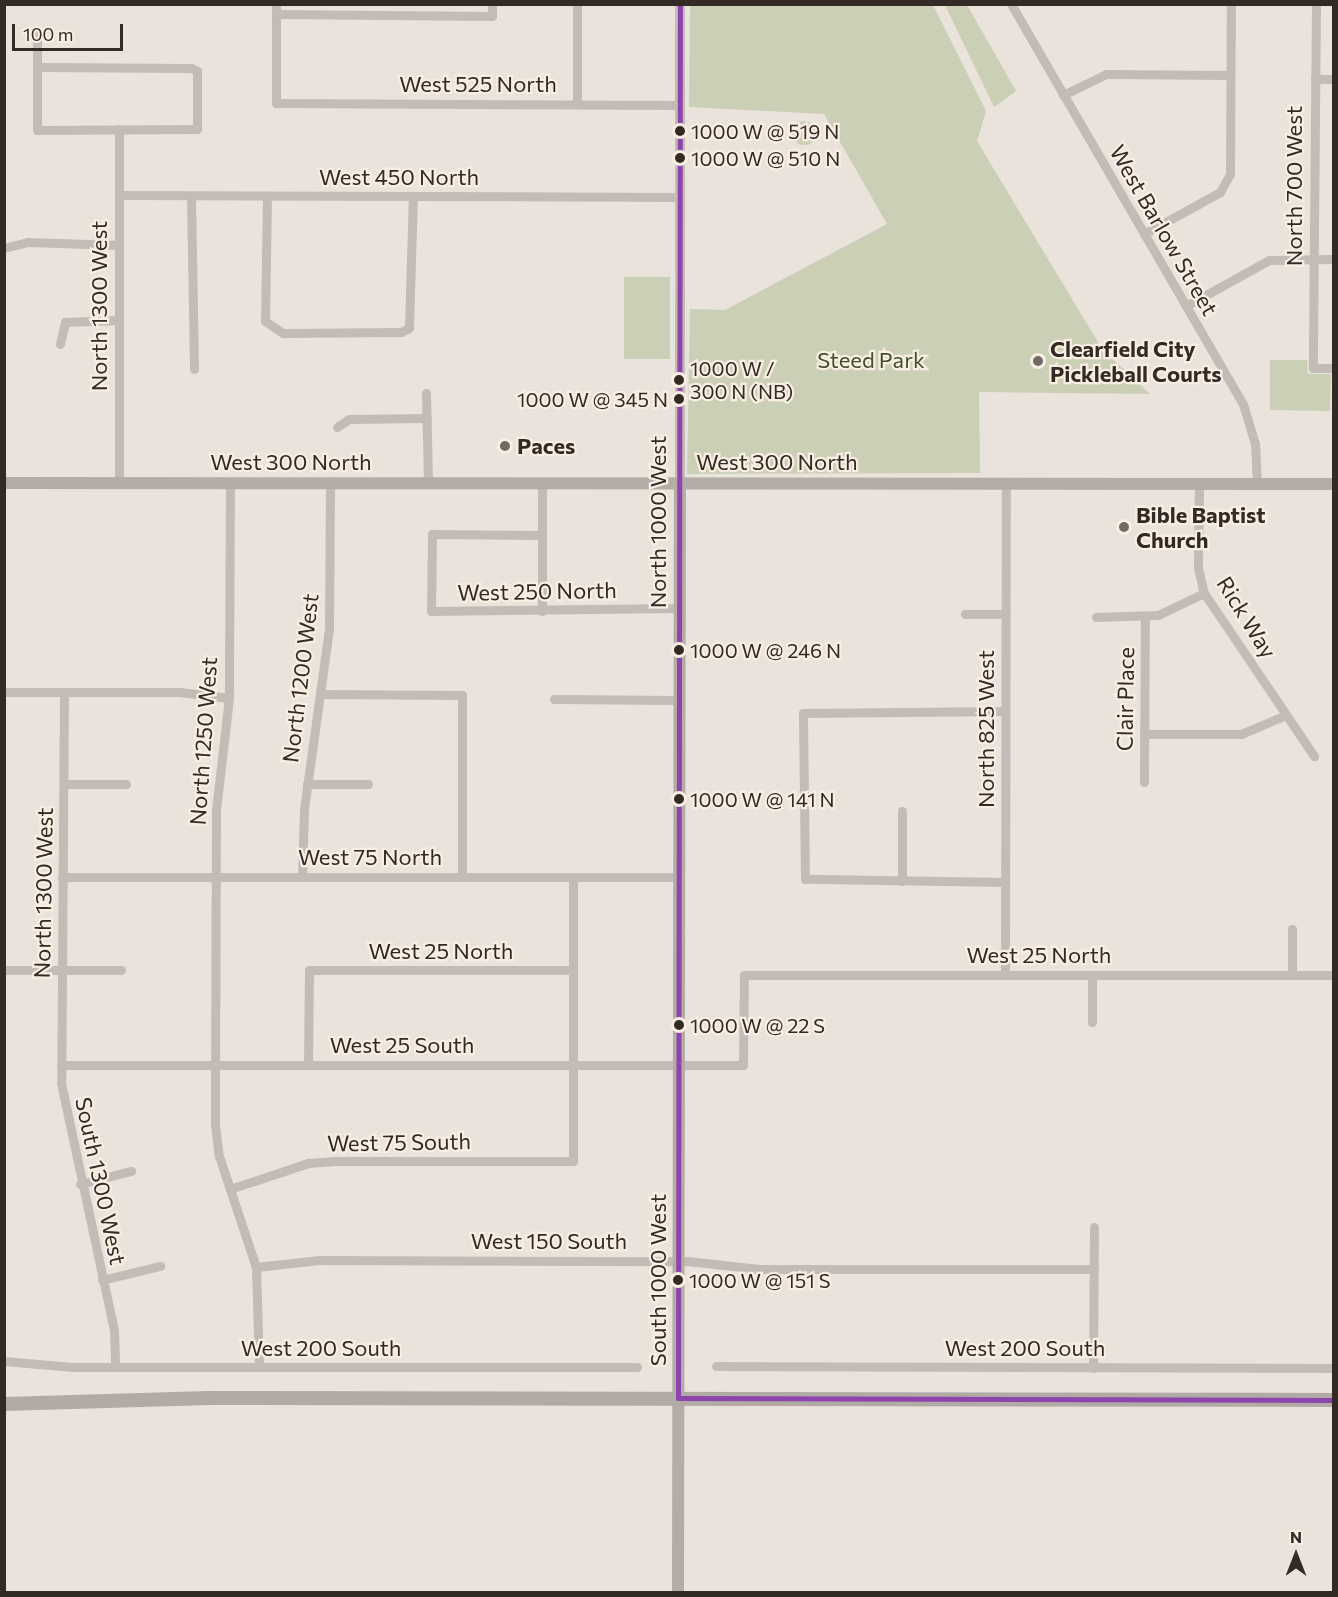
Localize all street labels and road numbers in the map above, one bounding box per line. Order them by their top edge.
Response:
street label: West 525 North [399,71,557,97]
street label: North 700 West [1281,106,1307,266]
street label: West Barlow Street [1104,140,1224,320]
street label: West 450 North [319,164,479,190]
street label: North 1300 West [86,221,112,391]
street label: North 1000 West [645,436,671,608]
street label: West 300 North [210,449,372,475]
street label: West 300 North [696,449,858,475]
street label: Rick Way [1212,571,1282,663]
street label: West 250 North [457,576,617,606]
street label: North 1200 West [277,592,323,764]
street label: Clair Place [1111,647,1139,751]
street label: North 825 West [973,650,999,808]
street label: North 1250 West [184,656,222,826]
street label: North 1300 West [28,807,58,979]
street label: West 75 North [298,844,442,870]
street label: West 25 North [369,938,513,964]
street label: West 25 North [967,942,1111,968]
street label: West 25 South [330,1032,474,1058]
street label: South 1300 West [70,1095,132,1267]
street label: West 75 South [327,1128,471,1156]
street label: South 1000 West [645,1194,671,1366]
street label: West 150 South [471,1228,627,1254]
street label: West 200 South [241,1335,401,1361]
street label: West 200 South [945,1335,1105,1361]

